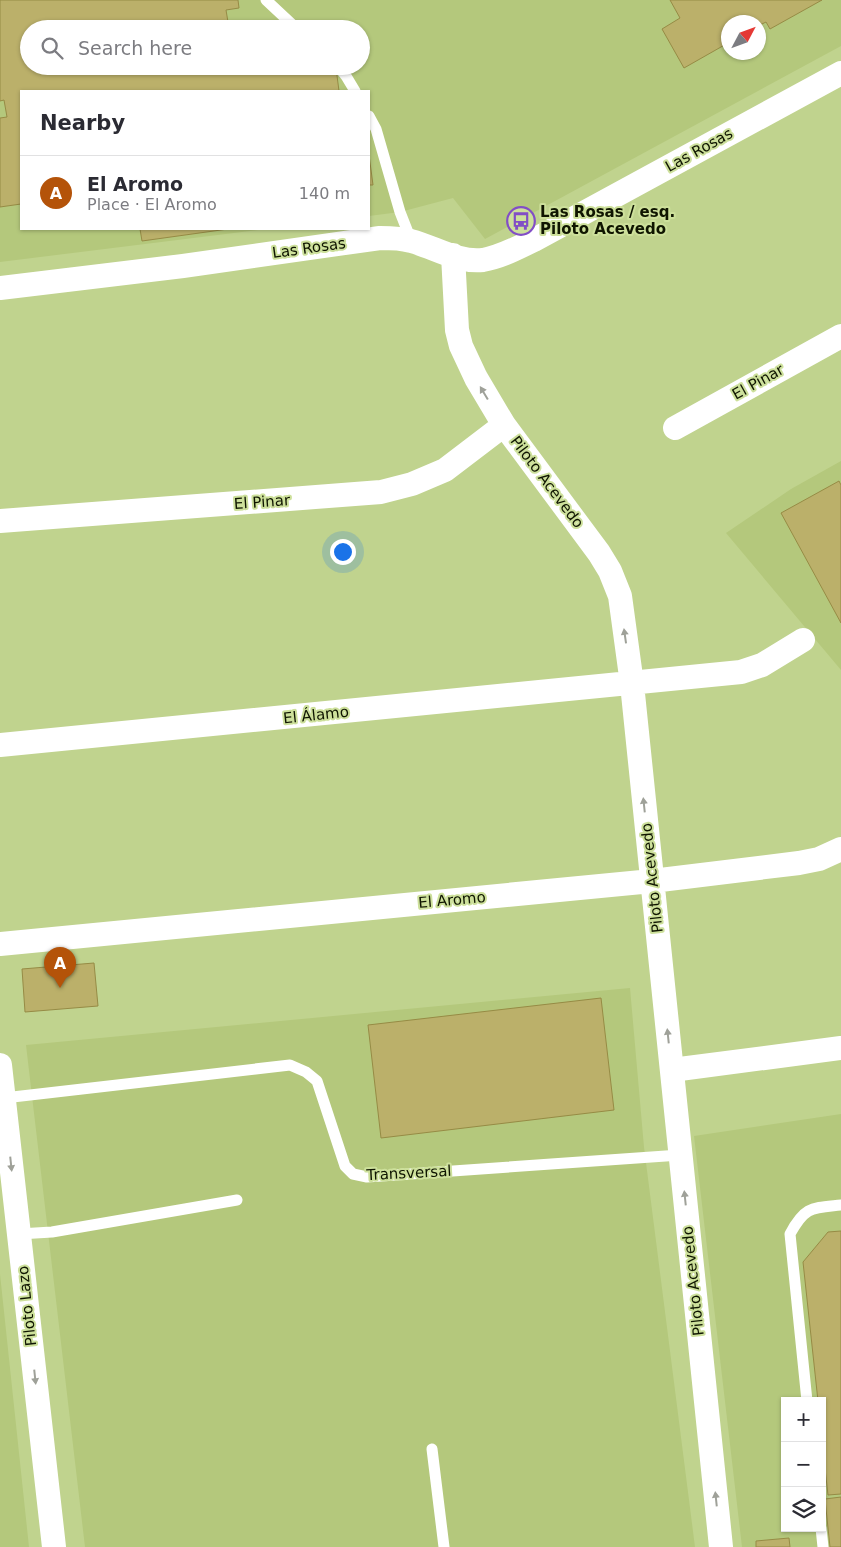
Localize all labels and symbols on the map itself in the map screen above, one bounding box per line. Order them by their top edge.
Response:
north arrow [721,15,766,60]
street label: Las Rosas [662,124,736,176]
place label: Las Rosas / esq. Piloto Acevedo [540,203,675,238]
bus stop icon: Las Rosas / esq. Piloto Acevedo [506,206,536,236]
street label: Las Rosas [271,234,347,262]
street label: El Pinar [729,360,788,403]
one-way arrow [480,387,489,400]
street label: Piloto Acevedo [507,433,587,531]
street label: El Pinar [233,491,291,513]
your location [330,539,356,565]
one-way arrow [621,627,629,643]
street label: El Álamo [282,702,350,727]
one-way arrow [640,796,648,812]
street label: Piloto Acevedo [637,822,667,934]
street label: El Aromo [418,888,486,912]
pin: A [44,947,76,988]
one-way arrow [664,1028,672,1044]
one-way arrow [7,1156,15,1172]
street label: Transversal [365,1162,452,1184]
one-way arrow [681,1189,689,1205]
street label: Piloto Acevedo [678,1225,708,1337]
street label: Piloto Lazo [14,1265,40,1347]
one-way arrow [31,1370,39,1386]
one-way arrow [712,1490,720,1506]

